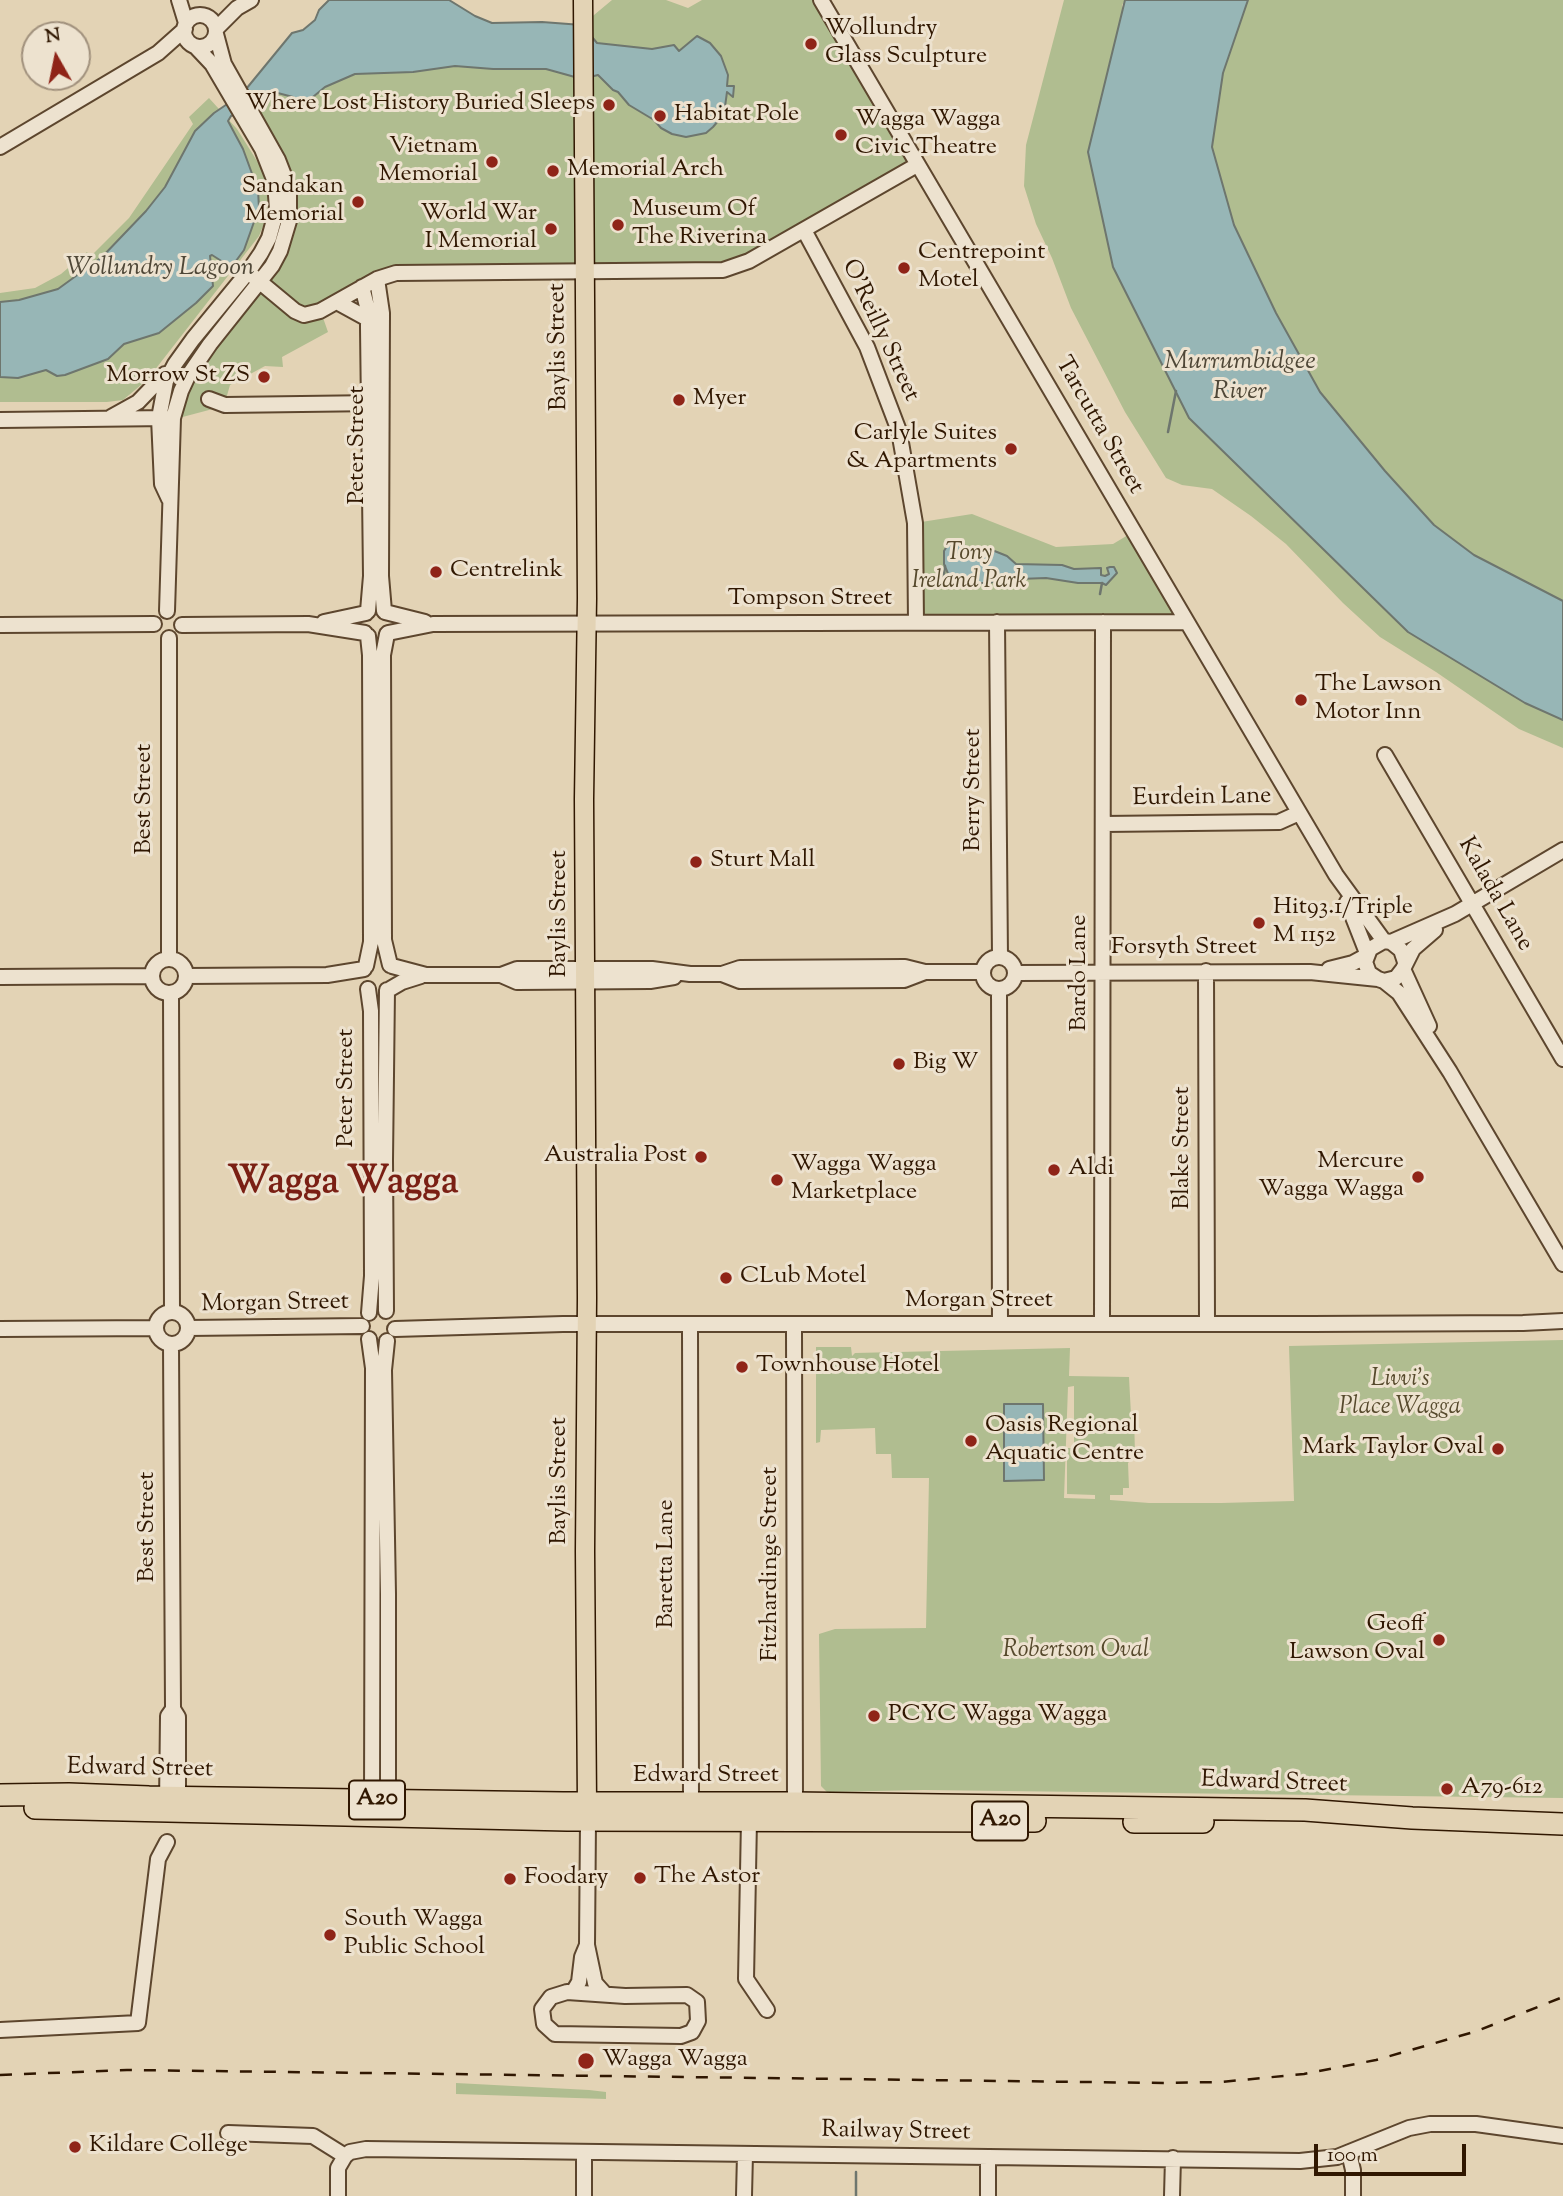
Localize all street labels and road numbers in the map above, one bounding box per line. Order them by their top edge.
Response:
street label: O'Reilly Street [834,255,924,407]
street label: Baylis Street [544,283,576,411]
street label: Tarcutta Street [1047,352,1149,500]
street label: Peter Street [345,385,373,505]
street label: Tompson Street [728,586,892,614]
street label: Berry Street [961,728,989,852]
street label: Best Street [132,743,160,855]
street label: Eurdein Lane [1132,783,1272,815]
street label: Kalada Lane [1450,833,1538,957]
street label: Baylis Street [547,850,575,978]
street label: Bardo Lane [1067,914,1095,1032]
street label: Forsyth Street [1111,935,1257,963]
street label: Peter Street [334,1028,362,1148]
street label: Blake Street [1170,1086,1198,1210]
street label: Morgan Street [905,1288,1053,1316]
street label: Morgan Street [201,1289,349,1321]
street label: Baylis Street [547,1417,575,1545]
street label: Fitzhardinge Street [758,1467,786,1661]
street label: Best Street [135,1471,163,1583]
street label: Baretta Lane [654,1499,682,1629]
street label: Edward Street [67,1754,213,1786]
street label: Edward Street [633,1763,779,1791]
street label: Edward Street [1200,1767,1348,1801]
road number: A20 [349,1781,405,1820]
road number: A20 [972,1802,1028,1840]
street label: Railway Street [821,2117,971,2149]

